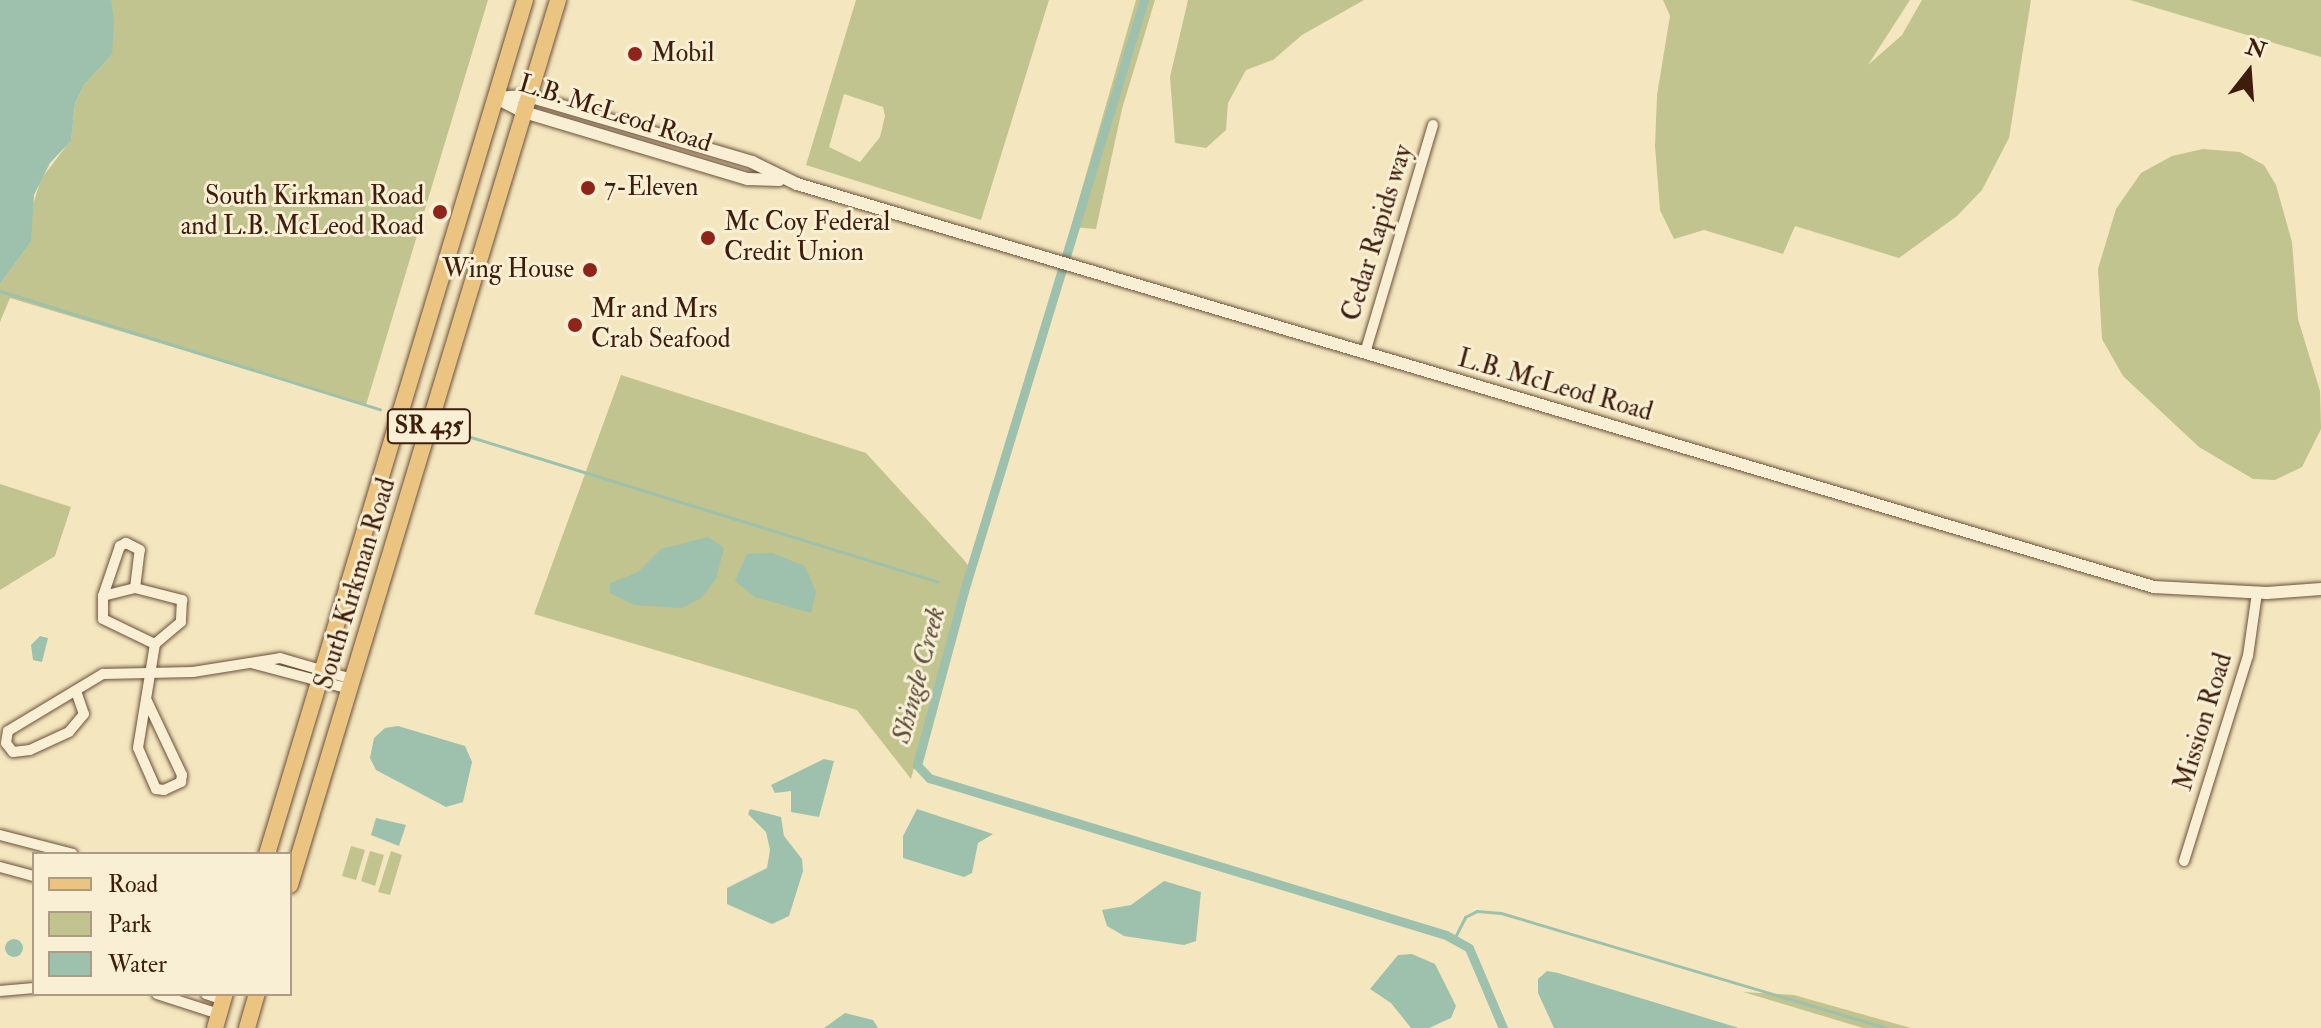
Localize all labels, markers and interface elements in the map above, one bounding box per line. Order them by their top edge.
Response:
north arrow [2209,32,2289,112]
text: N [2242,33,2270,65]
place label: Mobil [651,38,714,70]
marker: Mobil [626,45,644,63]
street label: L.B. McLeod Road [515,68,715,160]
street label: Cedar Rapids way [1336,141,1420,325]
place label: 7-Eleven [604,172,698,204]
marker: 7-Eleven [579,179,597,197]
place label: South Kirkman Road and L.B. McLeod Road [181,181,424,242]
marker: South Kirkman Road and L.B. McLeod Road [431,203,449,221]
place label: Mc Coy Federal Credit Union [724,207,890,268]
marker: Mc Coy Federal Credit Union [699,229,717,247]
place label: Wing House [442,254,574,286]
marker: Wing House [581,261,599,279]
place label: Mr and Mrs Crab Seafood [591,294,731,356]
marker: Mr and Mrs Crab Seafood [566,316,584,334]
street label: L.B. McLeod Road [1454,343,1656,429]
road number: SR 435 [385,406,473,446]
street label: South Kirkman Road [309,475,403,693]
water label: Shingle Creek [885,603,953,747]
street label: Mission Road [2168,649,2240,795]
legend [32,852,292,996]
text: Road [108,869,158,900]
text: Park [108,909,152,940]
text: Water [108,949,167,980]

